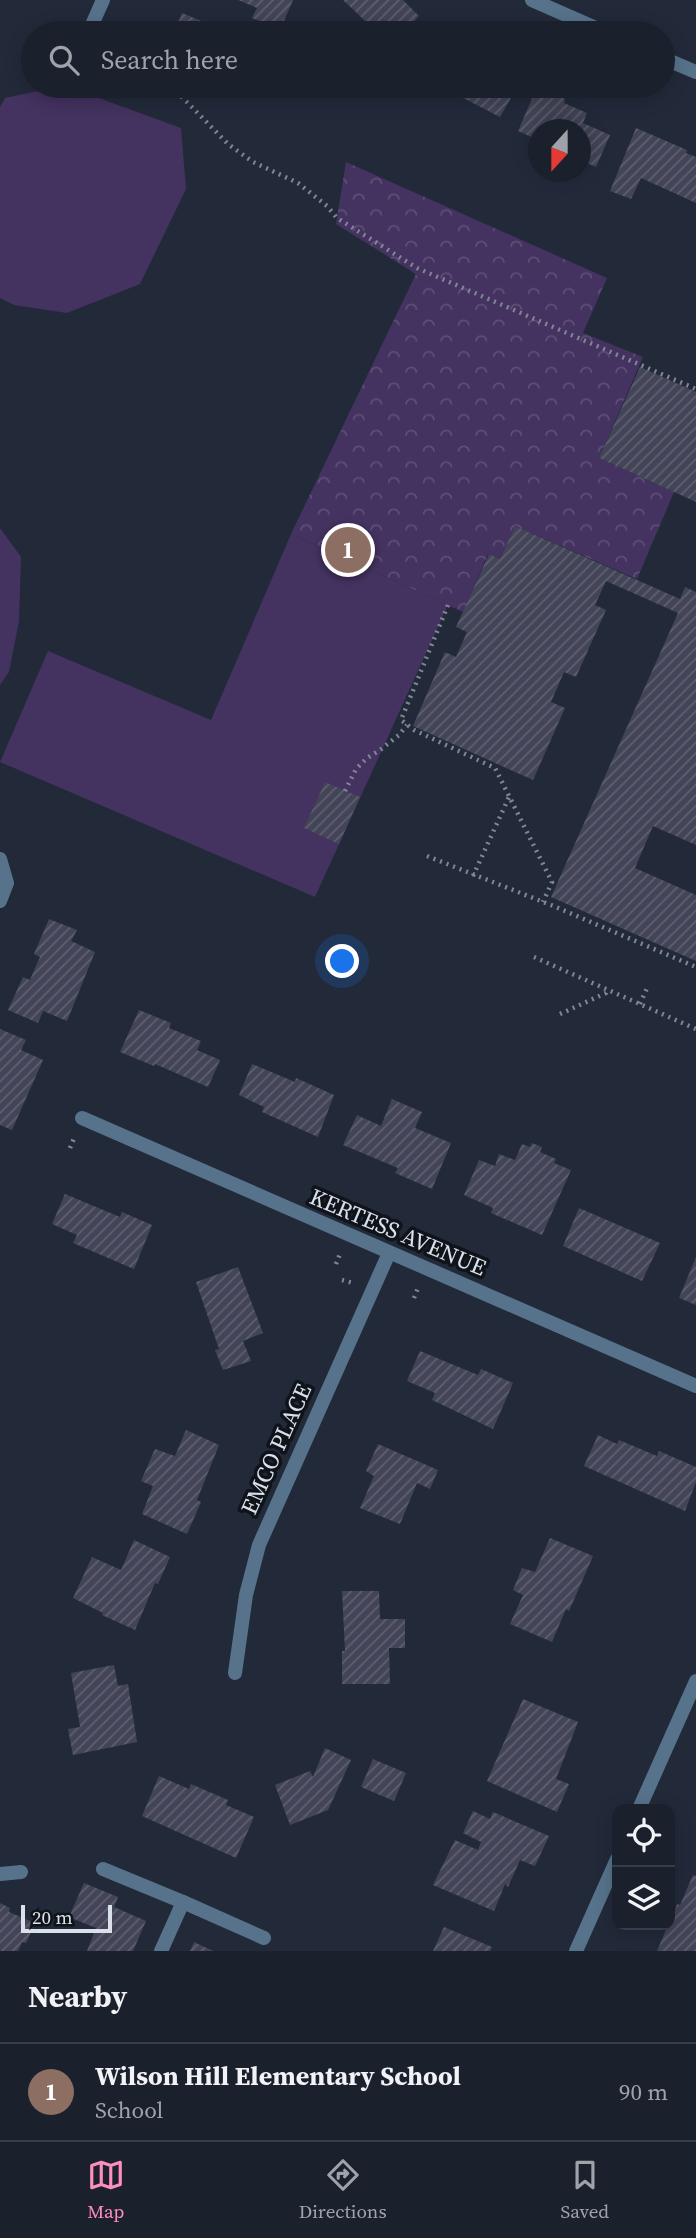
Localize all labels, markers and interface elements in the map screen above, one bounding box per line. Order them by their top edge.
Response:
search box [21,21,675,98]
icon: search [45,41,83,79]
text: Search here [101,42,238,78]
north arrow [528,119,591,182]
pin: 1 [325,524,371,576]
your location [325,944,359,978]
street label: KERTESS AVENUE [305,1180,491,1284]
street label: EMCO PLACE [233,1378,319,1519]
map controls [612,1804,675,1930]
button: locate [612,1804,675,1867]
button: layers [612,1867,675,1930]
scale bar [21,1902,112,1934]
text: 20 m [32,1904,73,1930]
text: Nearby [28,1976,127,2017]
text: Wilson Hill Elementary School [95,2058,461,2094]
text: 1 [45,2076,57,2108]
text: 90 m [619,2076,668,2108]
text: School [95,2094,163,2126]
tab: Map [87,2156,125,2224]
tab: Directions [299,2156,387,2224]
tab: Saved [560,2156,609,2224]

